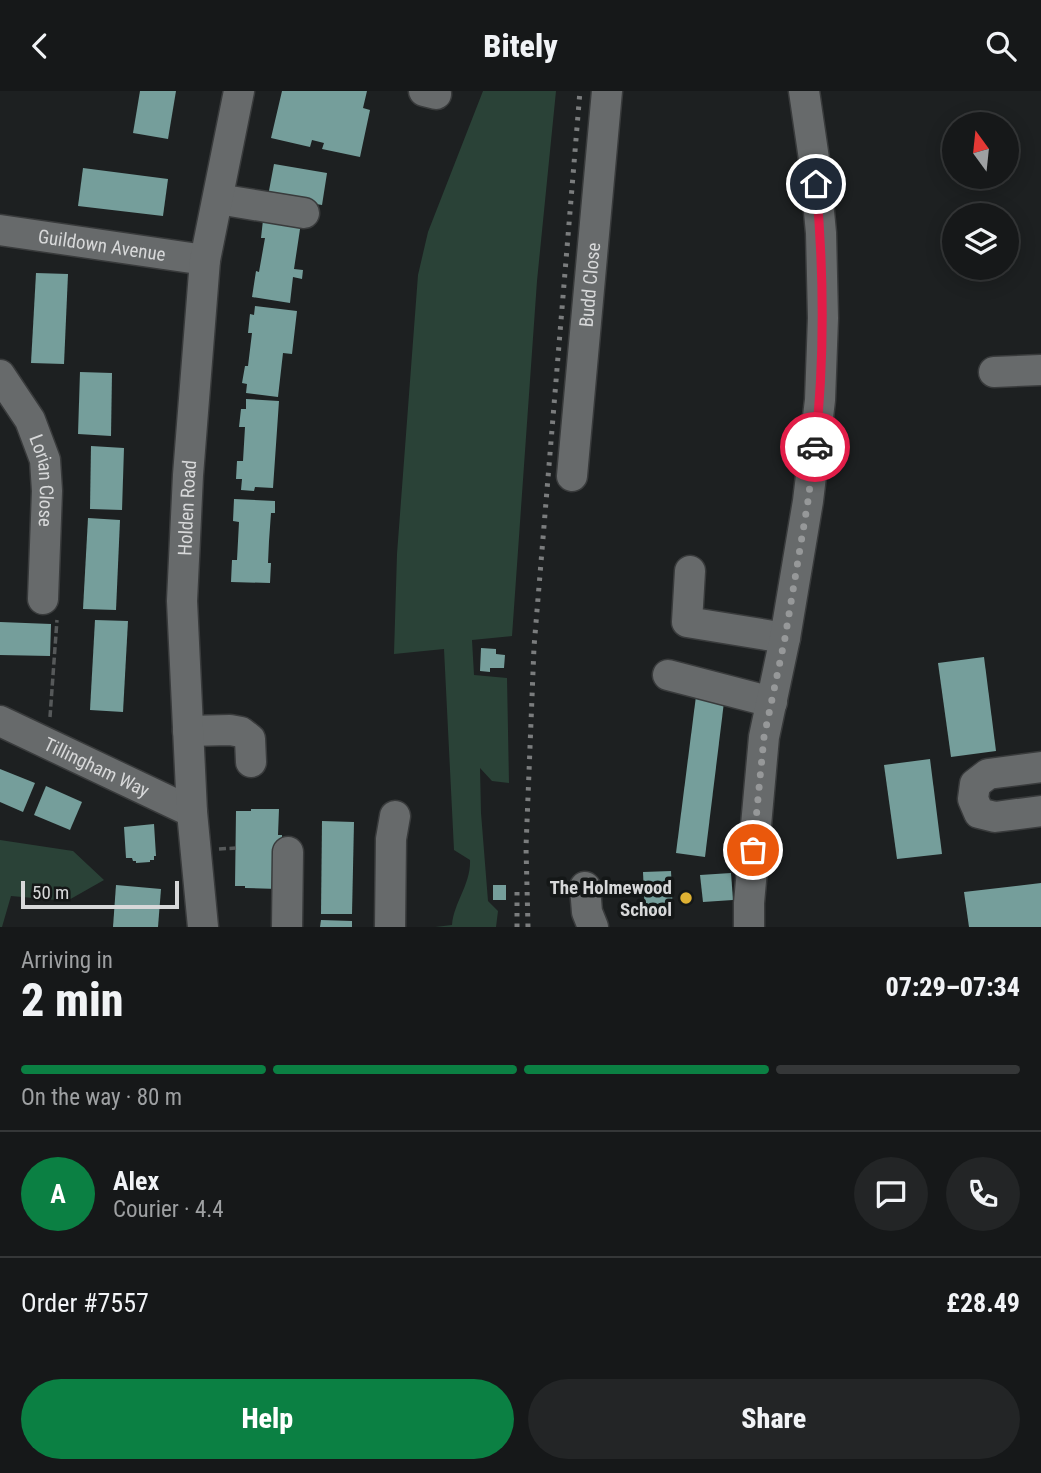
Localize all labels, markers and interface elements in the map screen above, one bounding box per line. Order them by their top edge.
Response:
icon: back [21,27,59,65]
text: Bitely [483,27,558,65]
icon: search [982,27,1020,65]
north arrow [942,112,1018,189]
map controls [942,112,1019,280]
pin [786,154,846,214]
icon: home [797,165,835,203]
button: layers [942,203,1019,280]
street label: Guildown Avenue [37,224,167,266]
street label: Budd Close [574,241,605,328]
courier [780,412,850,482]
icon: car [796,428,834,466]
street label: Lorian Close [25,431,59,527]
street label: Holden Road [173,459,201,556]
street label: Tillingham Way [40,732,153,802]
pin [723,820,783,880]
icon: bag [734,831,772,869]
place label: The Holmewood School [549,876,672,921]
scale bar [21,878,178,910]
text: 50 m [32,881,69,904]
marker: The Holmewood School [678,890,694,906]
text: Arriving in [21,947,113,974]
text: 07:29–07:34 [886,972,1020,1002]
text: 2 min [21,973,124,1027]
text: On the way · 80 m [21,1084,182,1111]
button: chat [854,1157,928,1231]
button: phone [946,1157,1020,1231]
text: Alex [113,1166,159,1196]
text: A [50,1179,66,1209]
text: Courier · 4.4 [113,1196,224,1223]
text: Order #7557 [21,1288,149,1318]
text: £28.49 [946,1288,1020,1318]
button: Help [21,1379,514,1459]
button: Share [528,1379,1020,1459]

